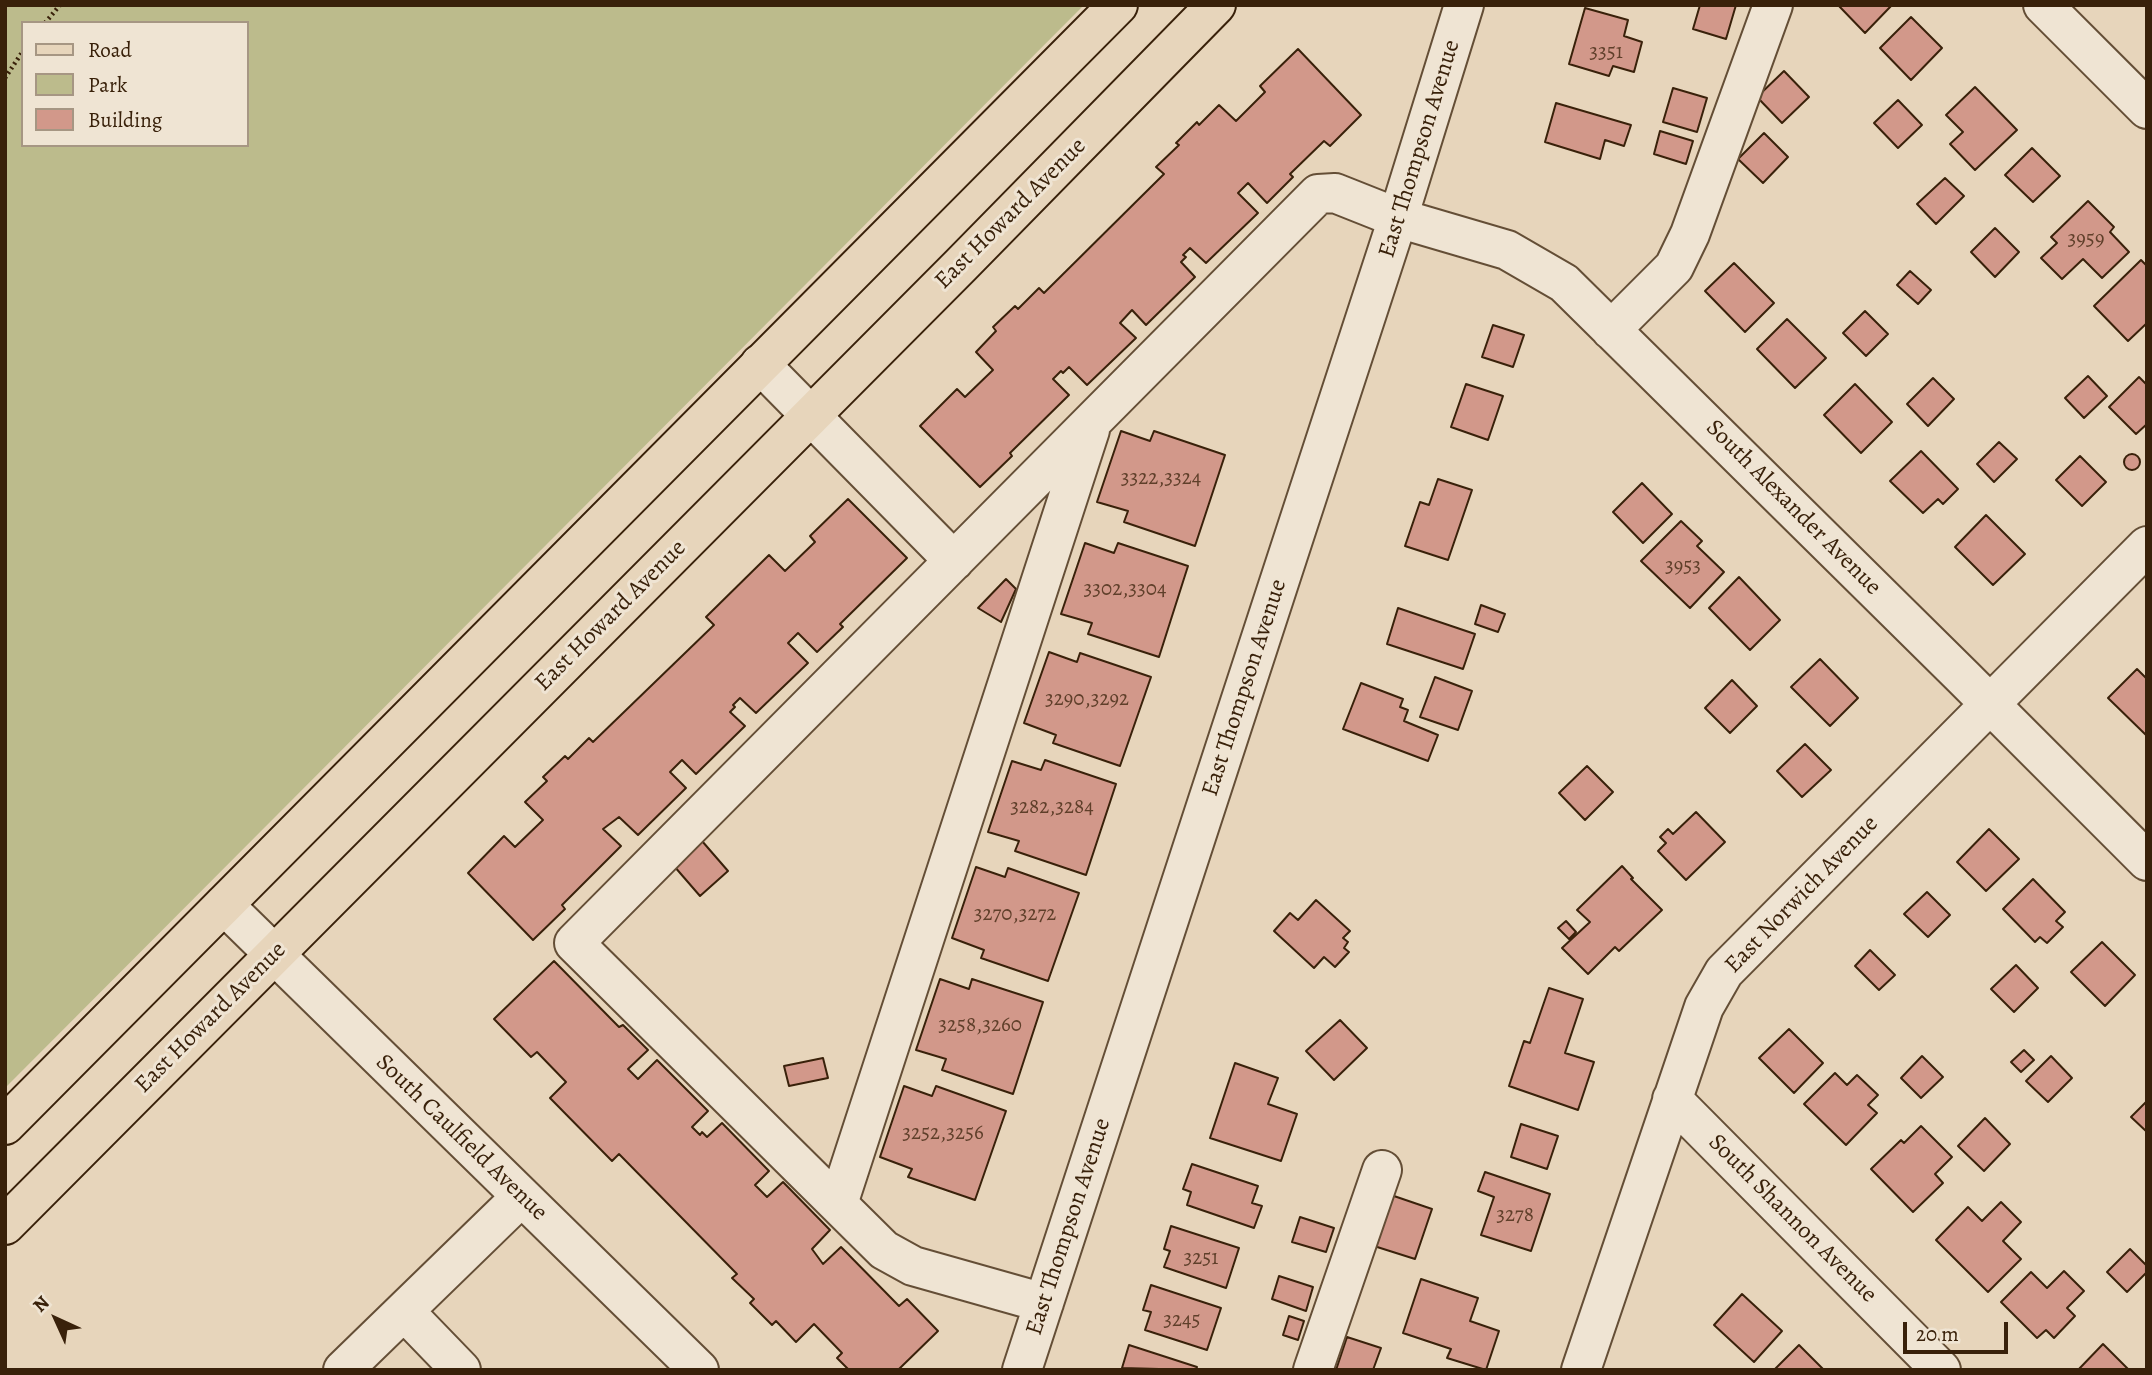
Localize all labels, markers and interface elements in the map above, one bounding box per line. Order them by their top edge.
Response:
legend [21,21,248,147]
text: Road [88,36,132,64]
street label: East Thompson Avenue [1373,36,1467,262]
house number: 3351 [1589,40,1623,66]
text: Park [88,71,127,99]
text: Building [88,106,162,134]
street label: East Howard Avenue [929,132,1093,296]
house number: 3959 [2068,227,2104,253]
street label: South Alexander Avenue [1699,414,1887,602]
house number: 3322,3324 [1121,466,1201,492]
street label: East Howard Avenue [529,534,693,698]
house number: 3953 [1665,554,1701,580]
street label: East Thompson Avenue [1196,576,1294,800]
house number: 3302,3304 [1084,577,1166,603]
house number: 3290,3292 [1045,687,1129,713]
house number: 3282,3284 [1010,795,1094,821]
street label: East Norwich Avenue [1719,810,1885,980]
house number: 3270,3272 [974,902,1056,928]
street label: East Howard Avenue [129,936,293,1100]
house number: 3258,3260 [938,1013,1022,1039]
street label: South Caulfield Avenue [369,1049,553,1227]
street label: East Thompson Avenue [1020,1115,1118,1339]
house number: 3252,3256 [902,1121,984,1147]
street label: South Shannon Avenue [1702,1129,1882,1309]
house number: 3278 [1496,1203,1534,1229]
house number: 3251 [1184,1246,1218,1272]
north arrow [21,1284,91,1354]
text: N [27,1290,55,1318]
house number: 3245 [1163,1308,1201,1334]
scale bar [1907,1308,2012,1352]
text: 20 m [1916,1320,1959,1348]

